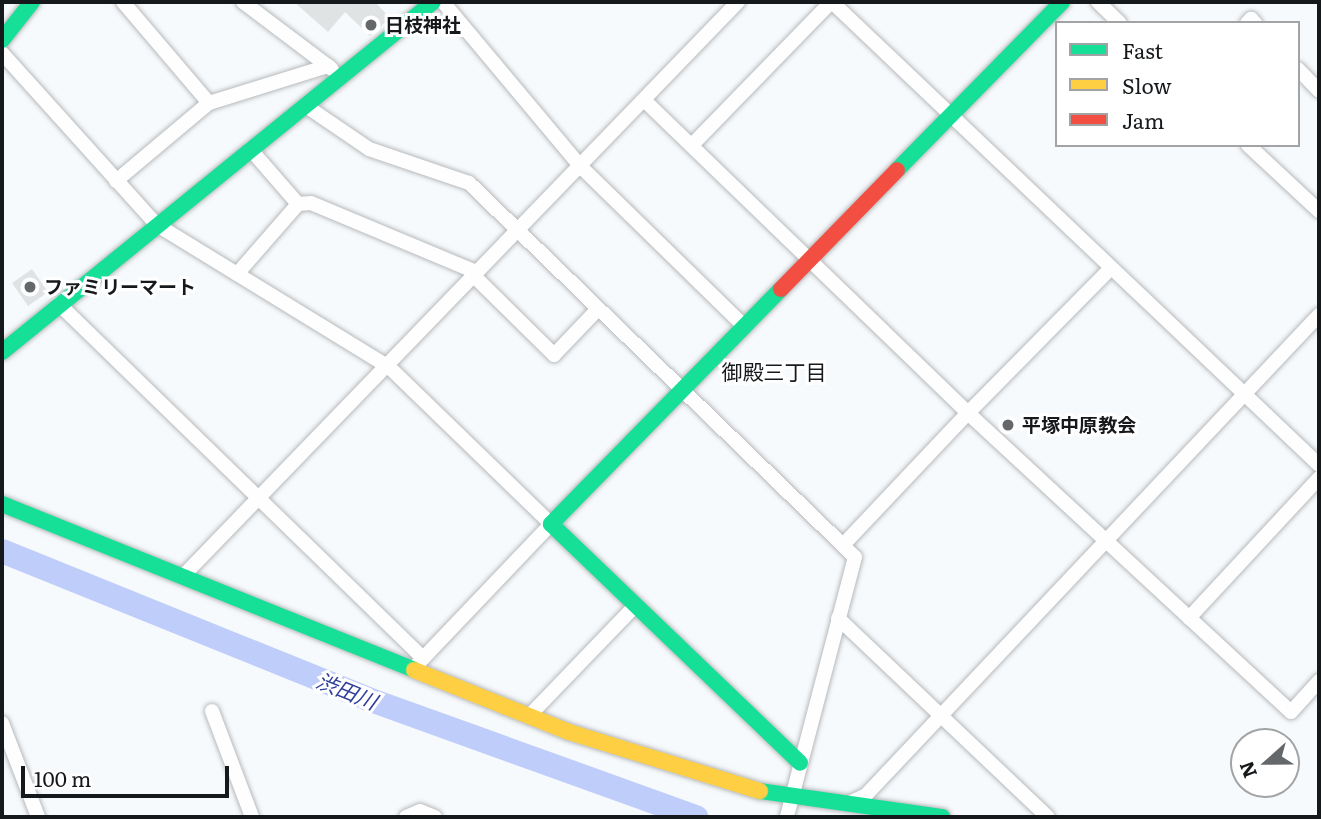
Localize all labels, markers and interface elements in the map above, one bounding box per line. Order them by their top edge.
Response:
place label: 日枝神社 [385,14,461,36]
marker: 日枝神社 [363,17,379,33]
legend [1055,21,1300,147]
text: Fast [1122,34,1163,65]
text: Slow [1122,69,1172,100]
text: Jam [1122,104,1164,135]
place label: ファミリーマート [44,276,196,298]
marker: ファミリーマート [22,279,38,295]
district label: 御殿三丁目 [722,358,826,384]
place label: 平塚中原教会 [1022,414,1136,436]
marker: 平塚中原教会 [1000,417,1016,433]
water label: 渋田川 [313,667,381,713]
north arrow [1230,728,1300,798]
scale bar [24,752,233,796]
text: N [1231,757,1263,782]
text: 100 m [34,762,91,793]

